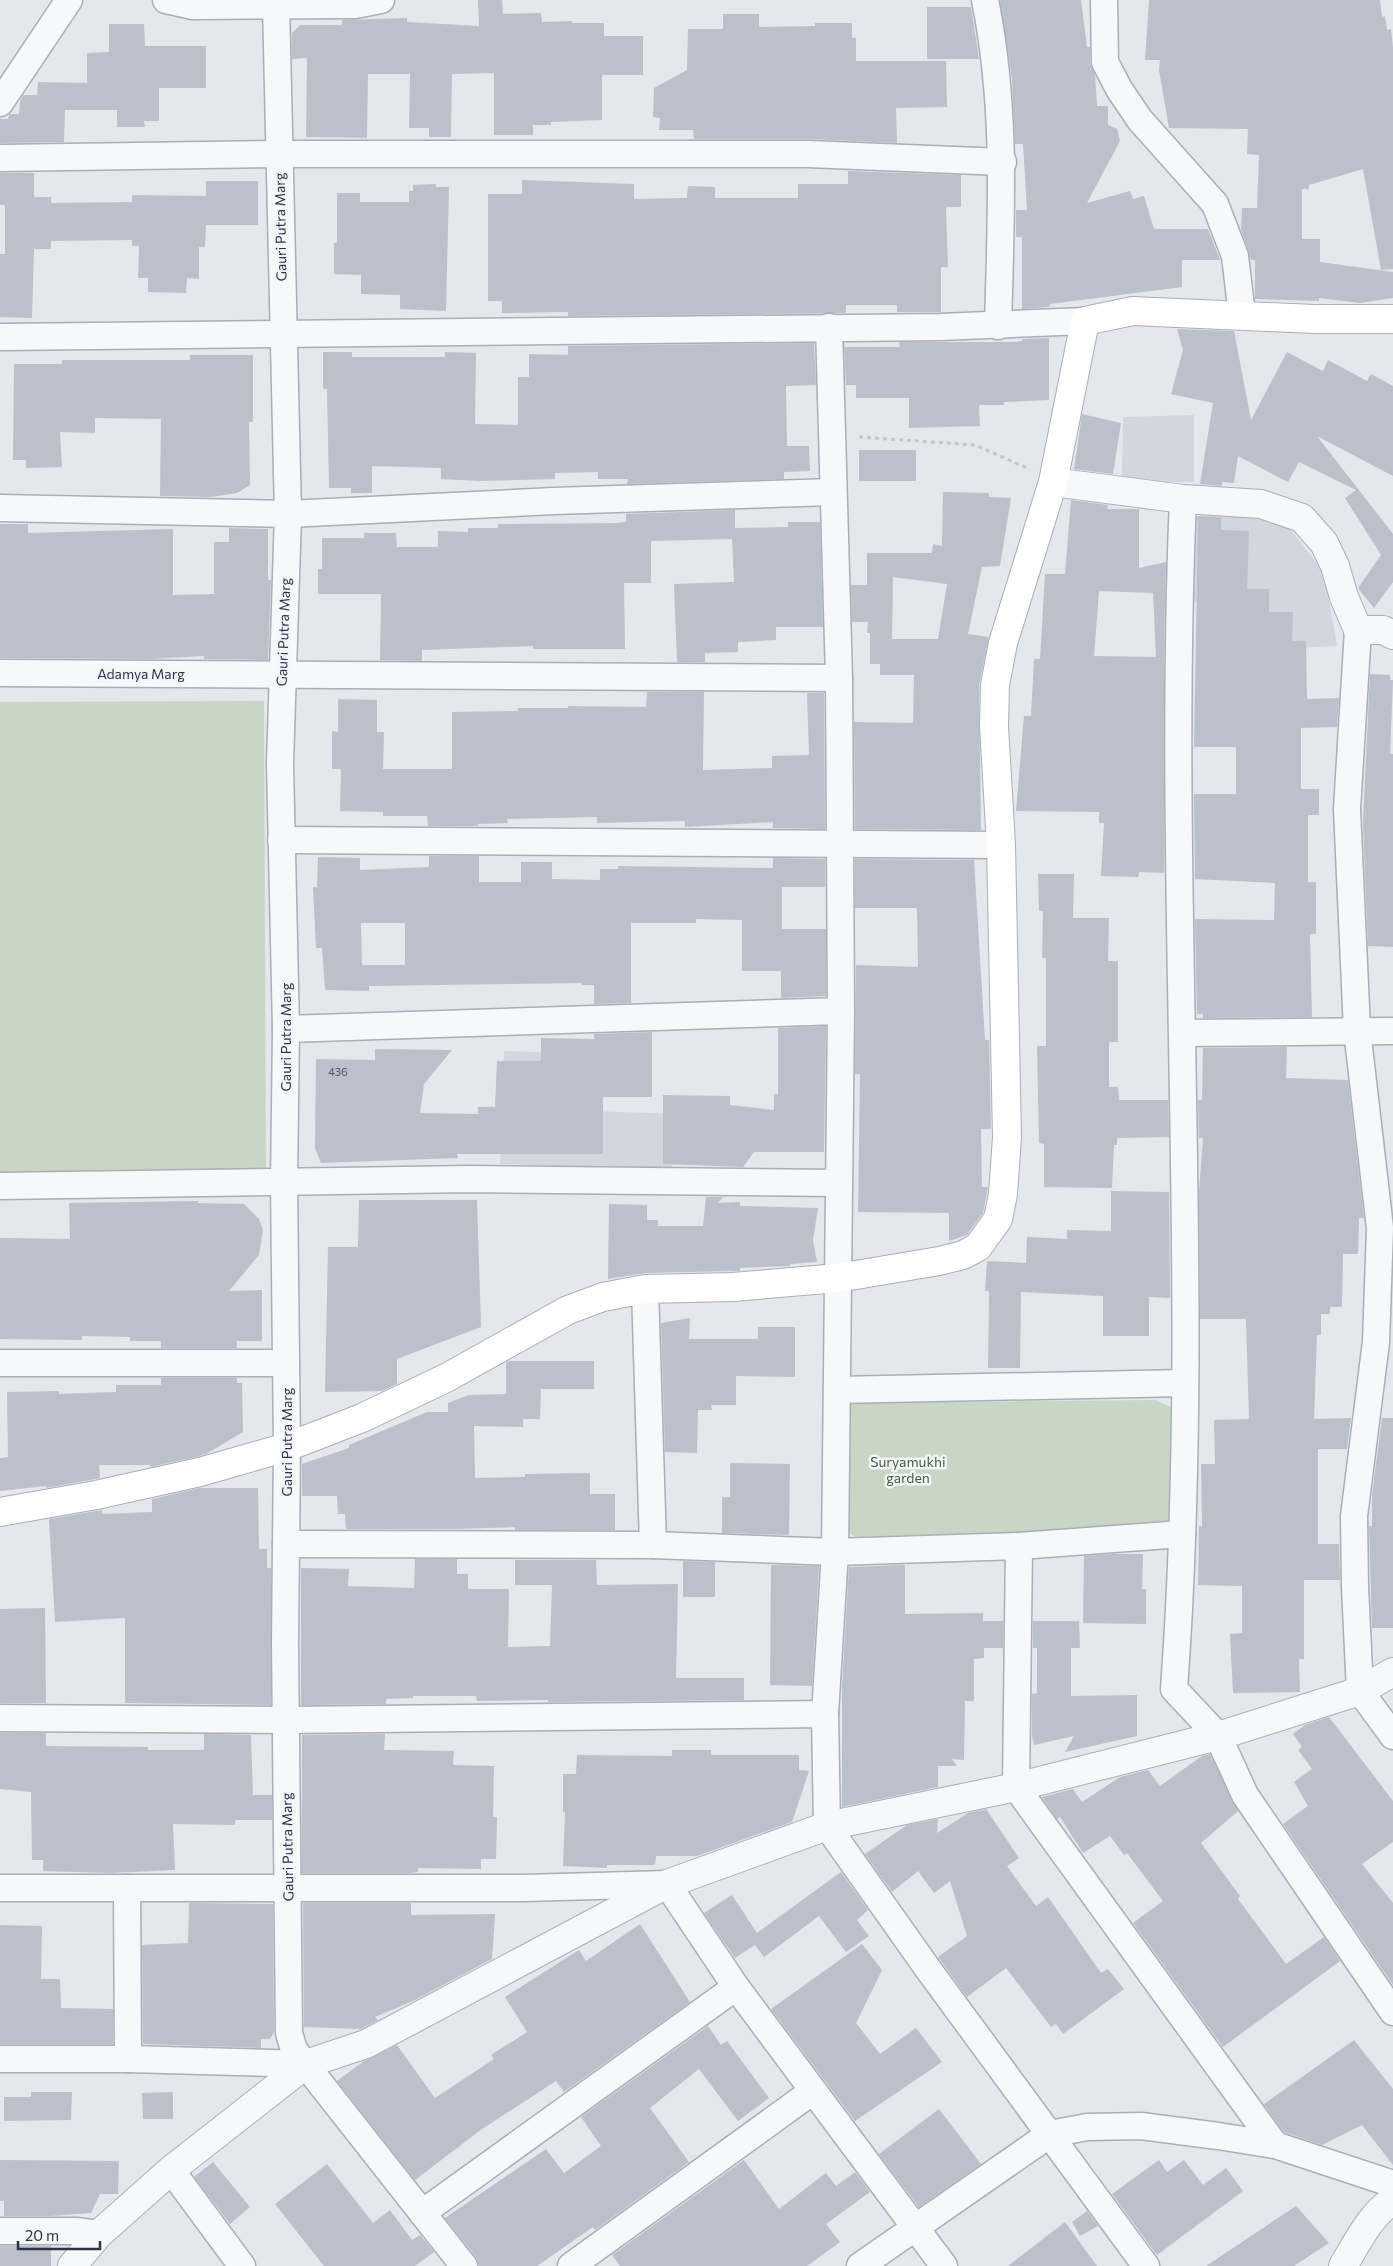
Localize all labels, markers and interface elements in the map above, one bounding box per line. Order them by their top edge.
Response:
street label: Gauri Putra Marg [271,172,289,282]
street label: Gauri Putra Marg [273,577,293,687]
street label: Adamya Marg [97,665,185,682]
street label: Gauri Putra Marg [277,982,294,1091]
house number: 436 [328,1065,348,1078]
street label: Gauri Putra Marg [278,1387,295,1496]
park label: Suryamukhi garden [870,1453,946,1486]
street label: Gauri Putra Marg [278,1792,296,1902]
scale bar [18,2218,100,2250]
text: 20 m [25,2226,59,2244]

